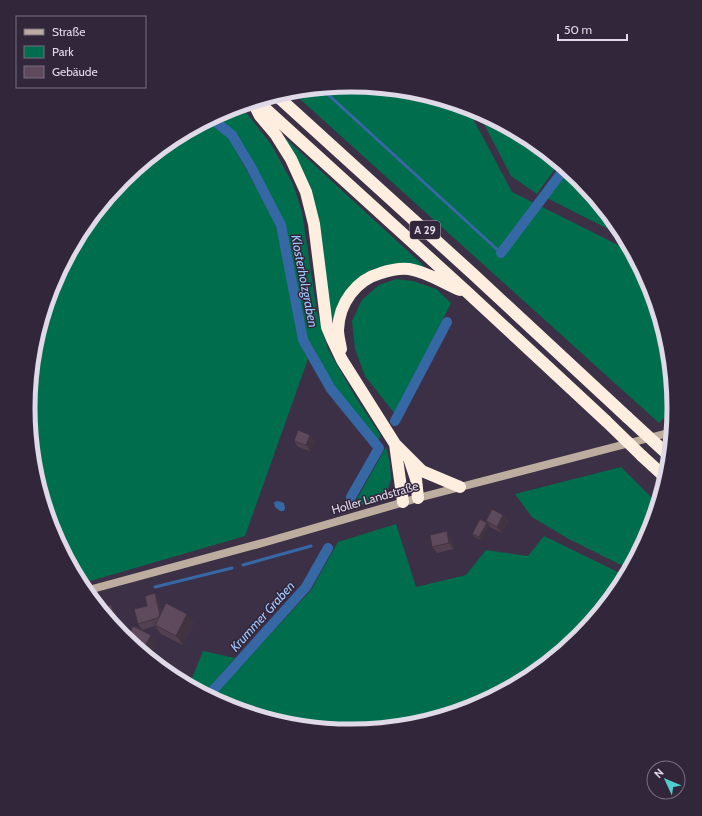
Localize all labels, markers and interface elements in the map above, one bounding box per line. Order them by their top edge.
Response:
legend [16,16,146,88]
scale bar [558,16,627,42]
text: 50 m [564,22,592,37]
text: Straße [52,24,85,39]
text: Park [52,44,74,59]
text: Gebäude [52,64,98,79]
road number: A 29 [410,221,440,239]
water label: Klosterholzgraben [288,233,322,329]
street label: Holler Landstraße [330,478,420,517]
water label: Krummer Graben [226,578,298,654]
north arrow [646,760,686,800]
text: N [651,765,667,781]

